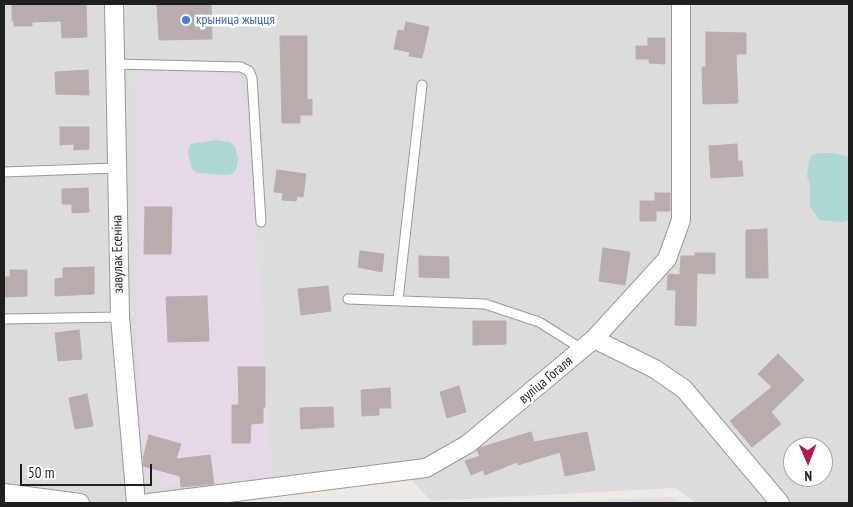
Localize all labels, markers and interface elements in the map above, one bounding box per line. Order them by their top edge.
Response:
place label: крыница жыцця [196,12,275,28]
marker: крыница жыцця [180,14,192,26]
street label: завулак Есеніна [109,215,127,293]
street label: вуліца Гогаля [516,353,576,407]
north arrow [783,437,833,487]
scale bar [22,454,155,486]
text: 50 m [28,463,54,482]
text: N [804,467,812,485]

